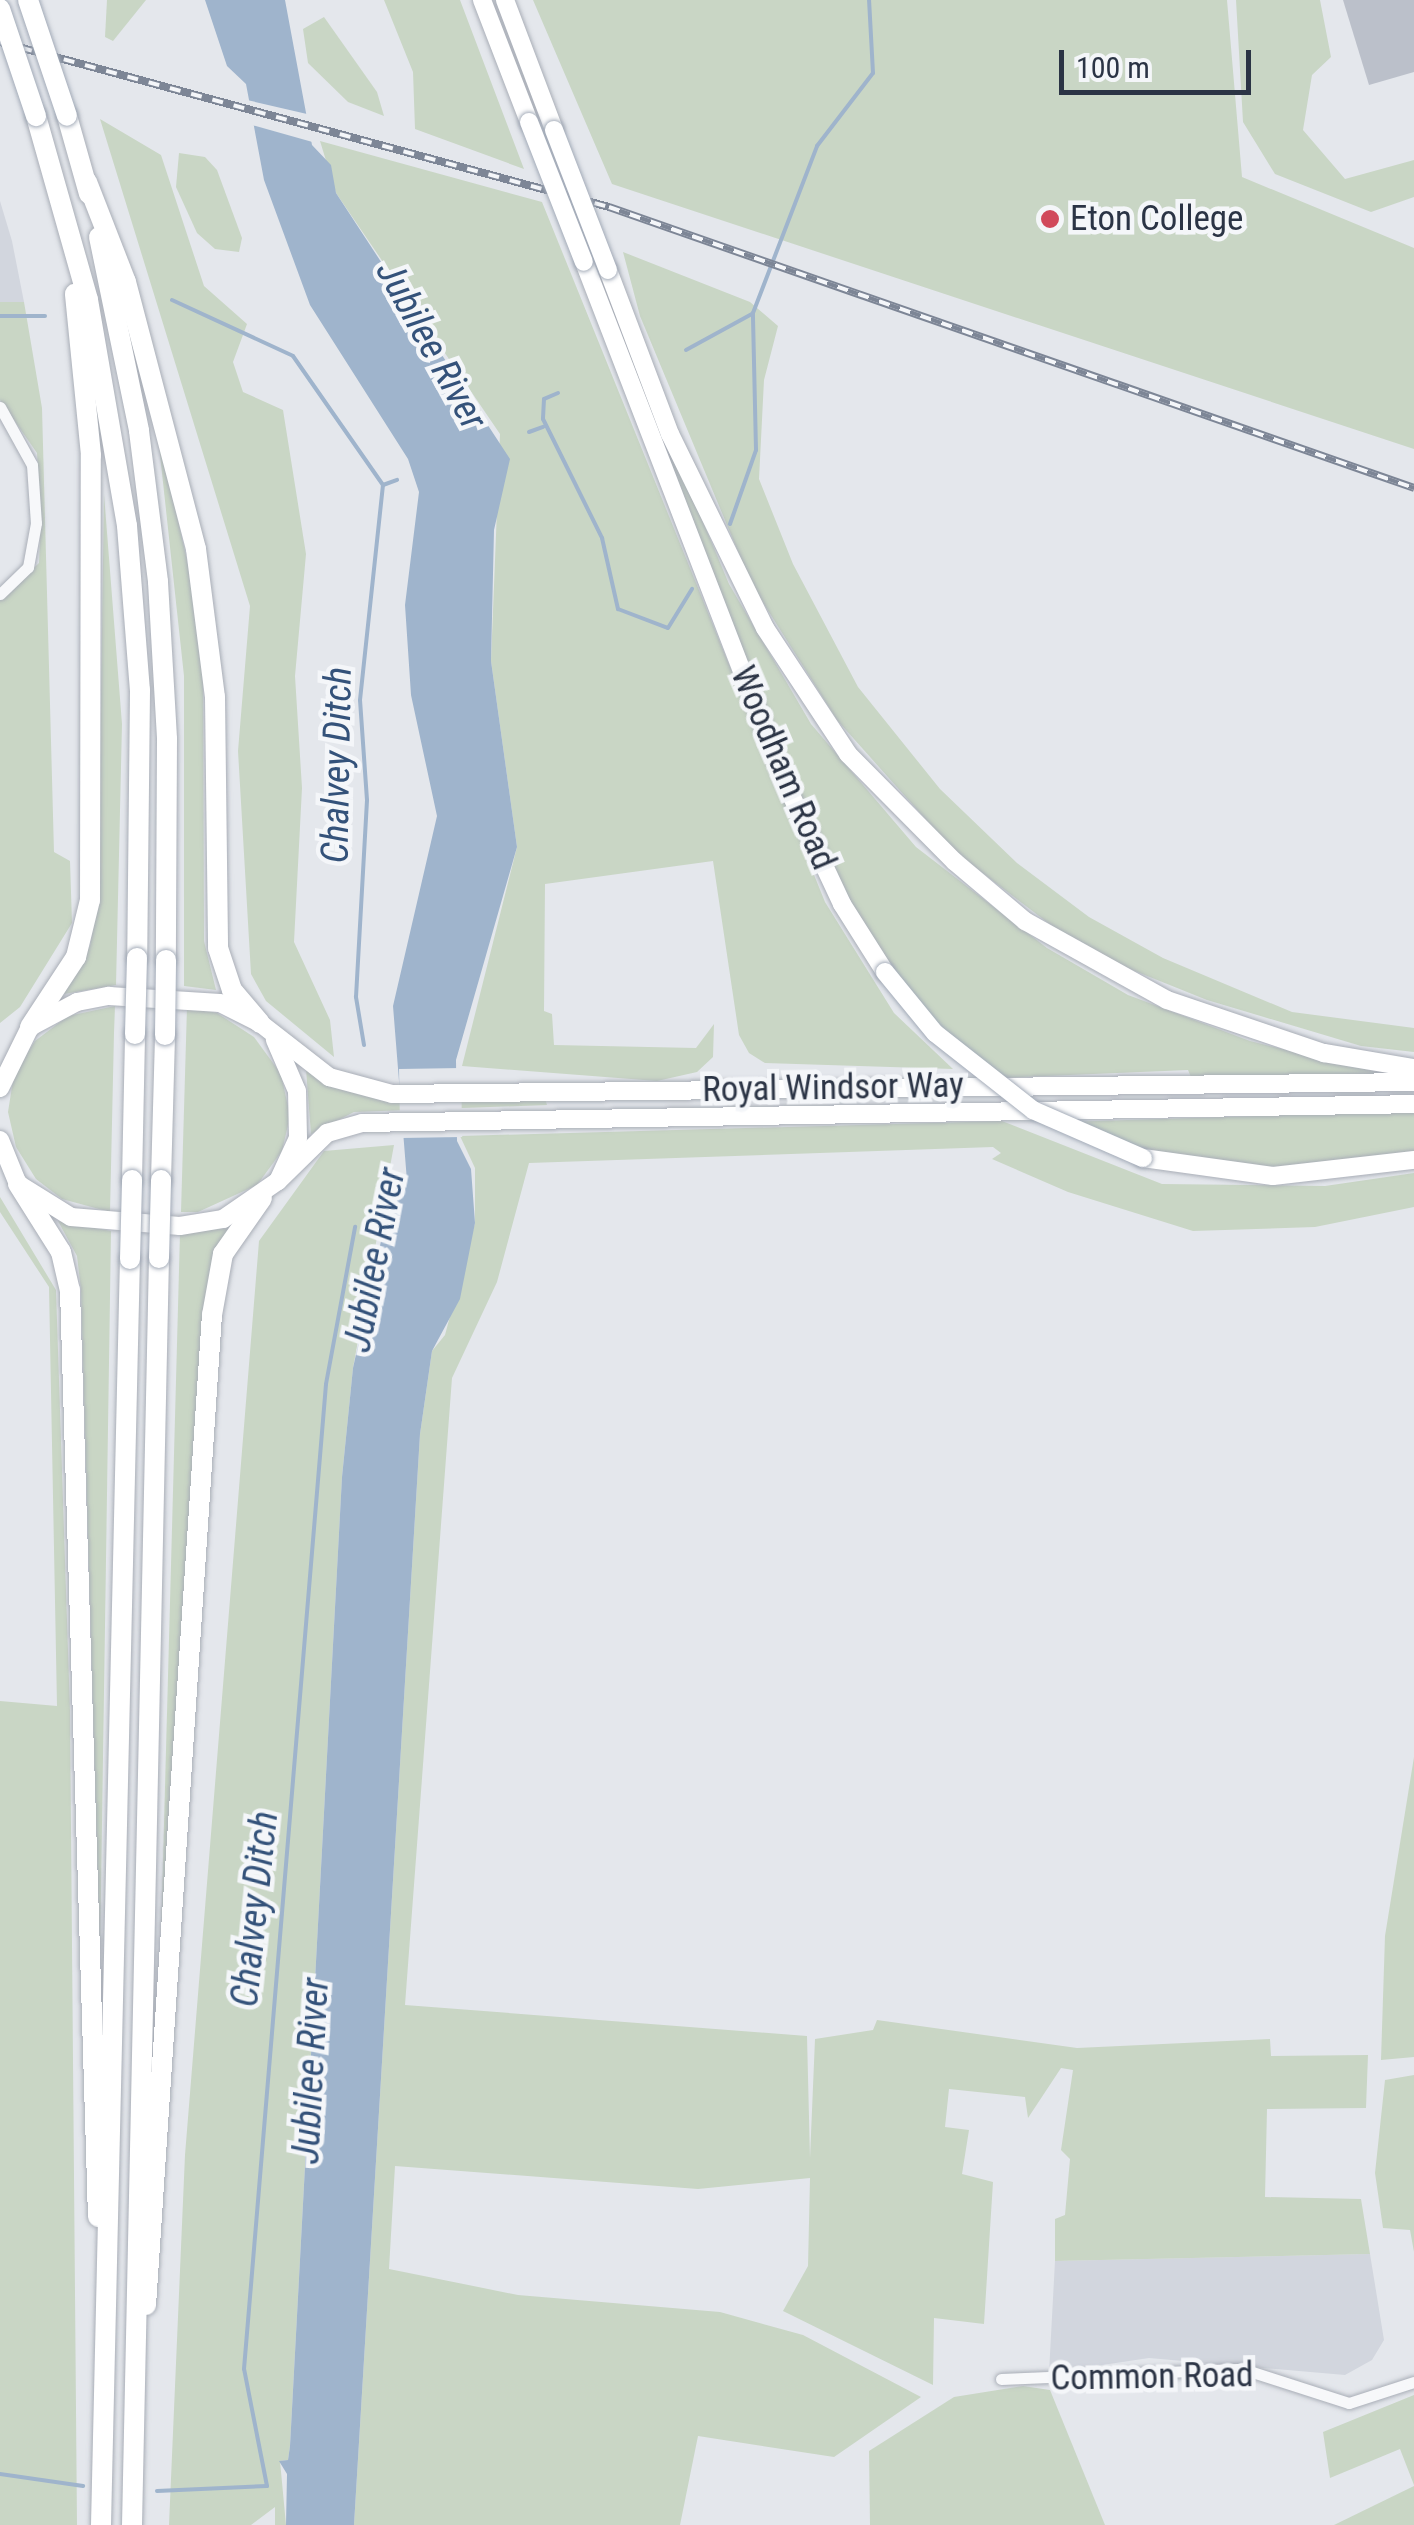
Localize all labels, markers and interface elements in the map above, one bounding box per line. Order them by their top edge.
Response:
scale bar [1064,30,1256,92]
text: 100 m [1076,50,1150,85]
place label: Eton College [1070,198,1244,240]
marker: Eton College [1039,208,1061,230]
water label: Jubilee River [366,253,496,437]
street label: Woodham Road [721,660,845,876]
water label: Chalvey Ditch [312,666,362,864]
street label: Royal Windsor Way [702,1065,964,1111]
water label: Jubilee River [335,1164,415,1356]
water label: Chalvey Ditch [222,1809,288,2009]
water label: Jubilee River [283,1977,339,2165]
street label: Common Road [1050,2354,1254,2400]

